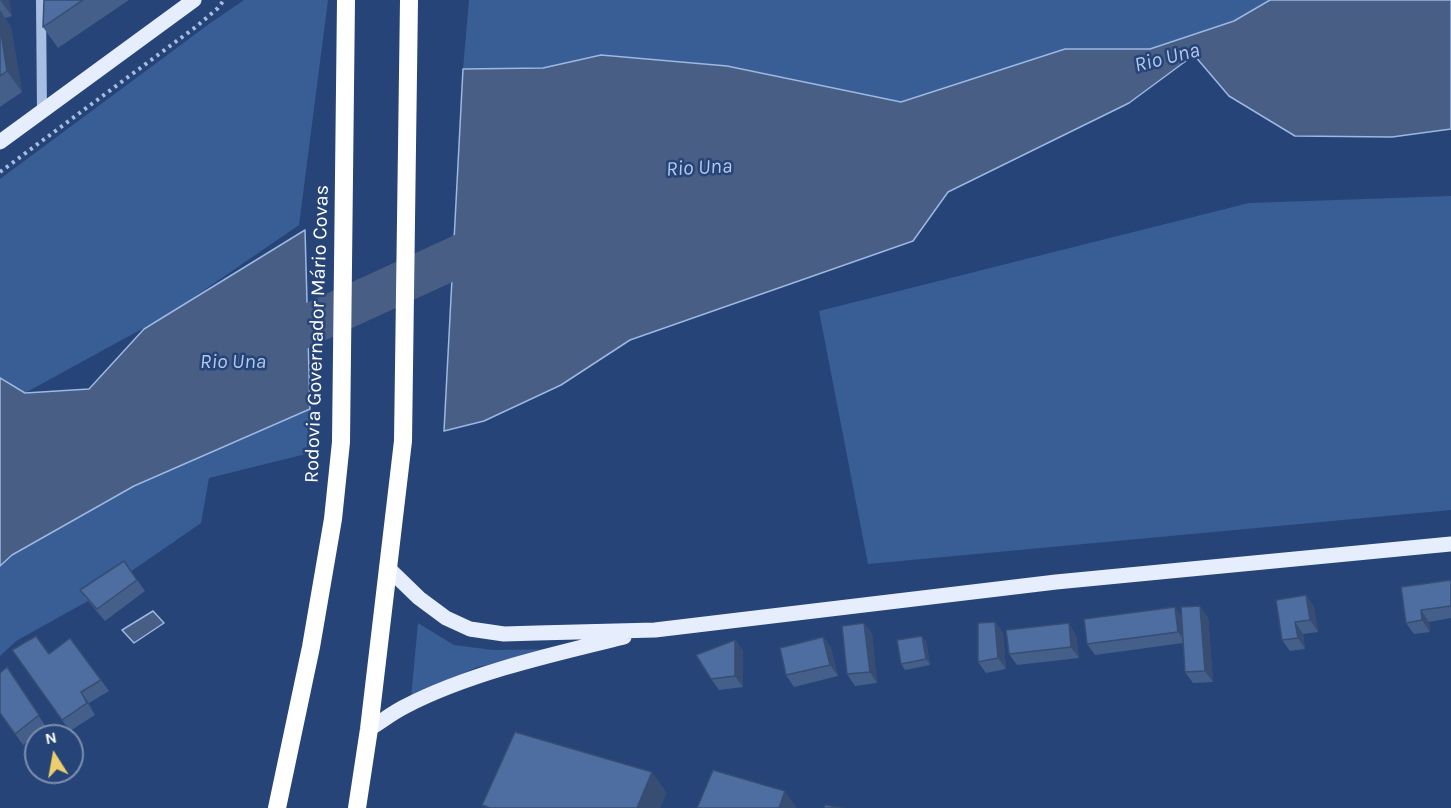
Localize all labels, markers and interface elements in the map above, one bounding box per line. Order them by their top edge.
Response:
water label: Rio Una [1132,38,1202,78]
water label: Rio Una [665,154,733,182]
street label: Rodovia Governador Mário Covas [300,184,334,484]
water label: Rio Una [200,349,266,375]
north arrow [24,724,84,784]
text: N [43,727,58,748]

